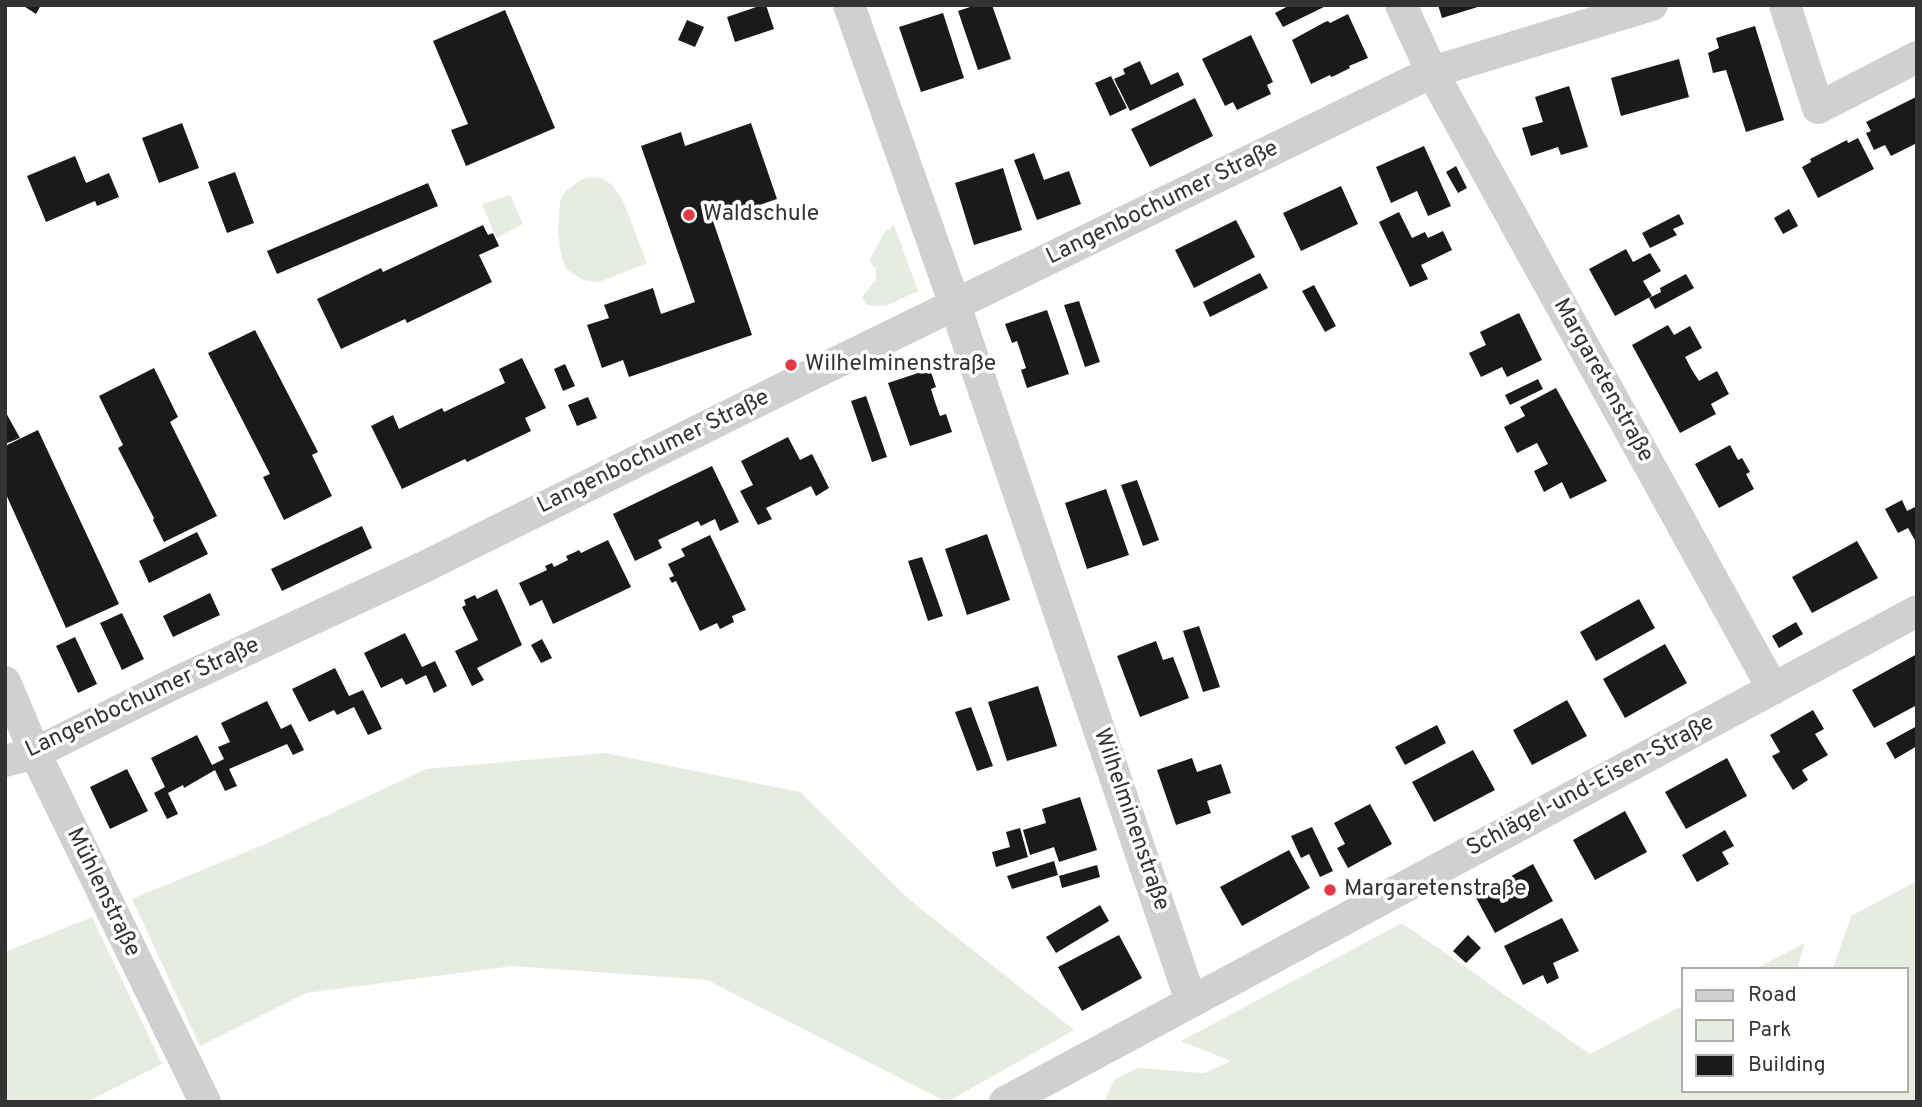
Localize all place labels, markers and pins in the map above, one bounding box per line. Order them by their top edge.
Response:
place label: Waldschule [703,201,819,229]
marker: Waldschule [681,207,697,223]
place label: Wilhelminenstraße [805,351,996,379]
marker: Wilhelminenstraße [783,357,799,373]
place label: Margaretenstraße [1344,876,1527,904]
marker: Margaretenstraße [1322,882,1338,898]

